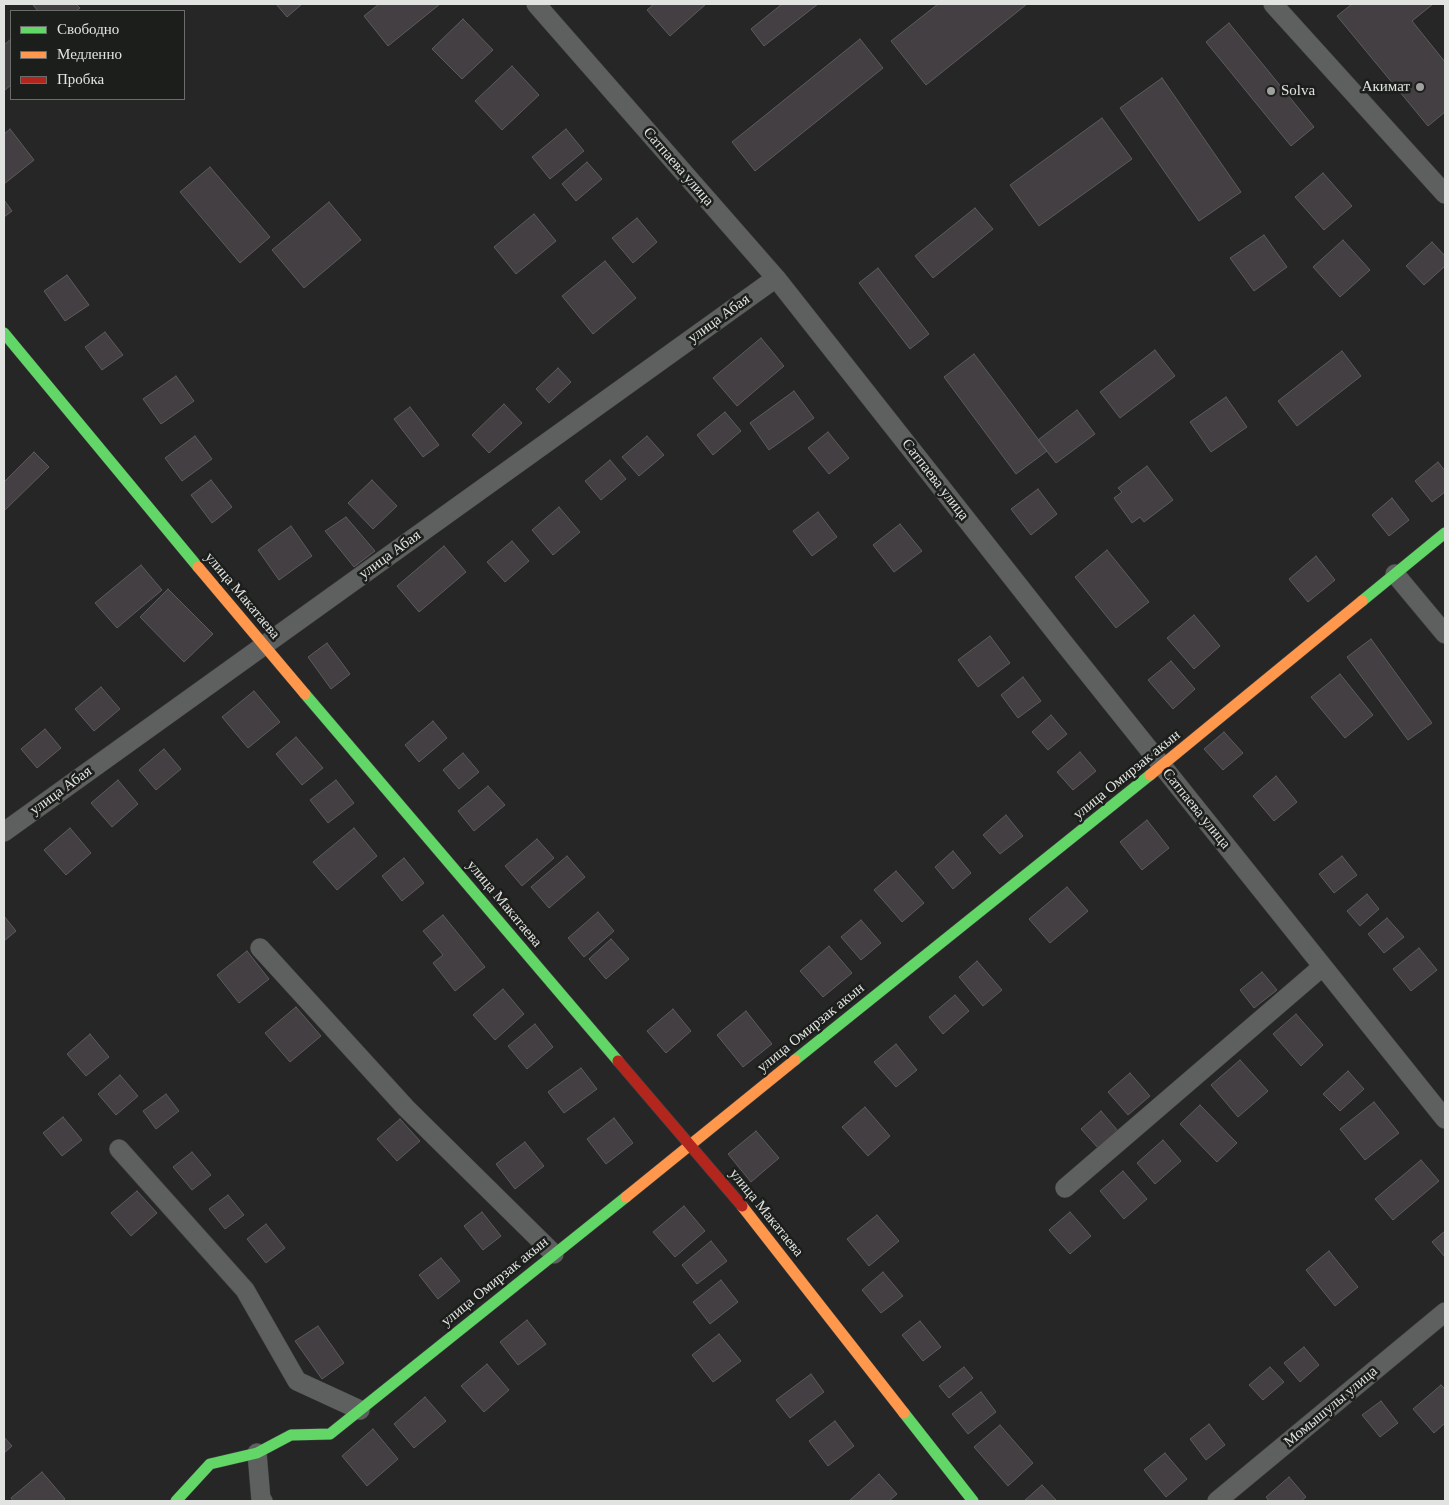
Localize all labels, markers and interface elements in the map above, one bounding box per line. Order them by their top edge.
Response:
legend [10,10,185,100]
text: Свободно [57,21,119,37]
text: Медленно [57,46,122,62]
text: Пробка [57,71,104,87]
place label: Акимат [1362,78,1410,96]
marker: Акимат [1414,81,1426,93]
place label: Solva [1281,82,1315,100]
marker: Solva [1265,85,1277,97]
street label: Сатпаева улица [639,124,717,210]
street label: улица Абая [685,291,753,347]
street label: Сатпаева улица [898,436,972,524]
street label: улица Абая [356,527,424,583]
street label: улица Макатаева [200,549,284,643]
street label: улица Омирзак акын [1070,726,1184,824]
street label: улица Абая [27,763,95,819]
street label: Сатпаева улица [1158,765,1234,853]
street label: улица Макатаева [462,857,546,951]
street label: улица Омирзак акын [754,979,868,1077]
street label: улица Макатаева [725,1165,807,1261]
street label: улица Омирзак акын [438,1233,552,1331]
street label: Момышулы улица [1281,1363,1381,1451]

